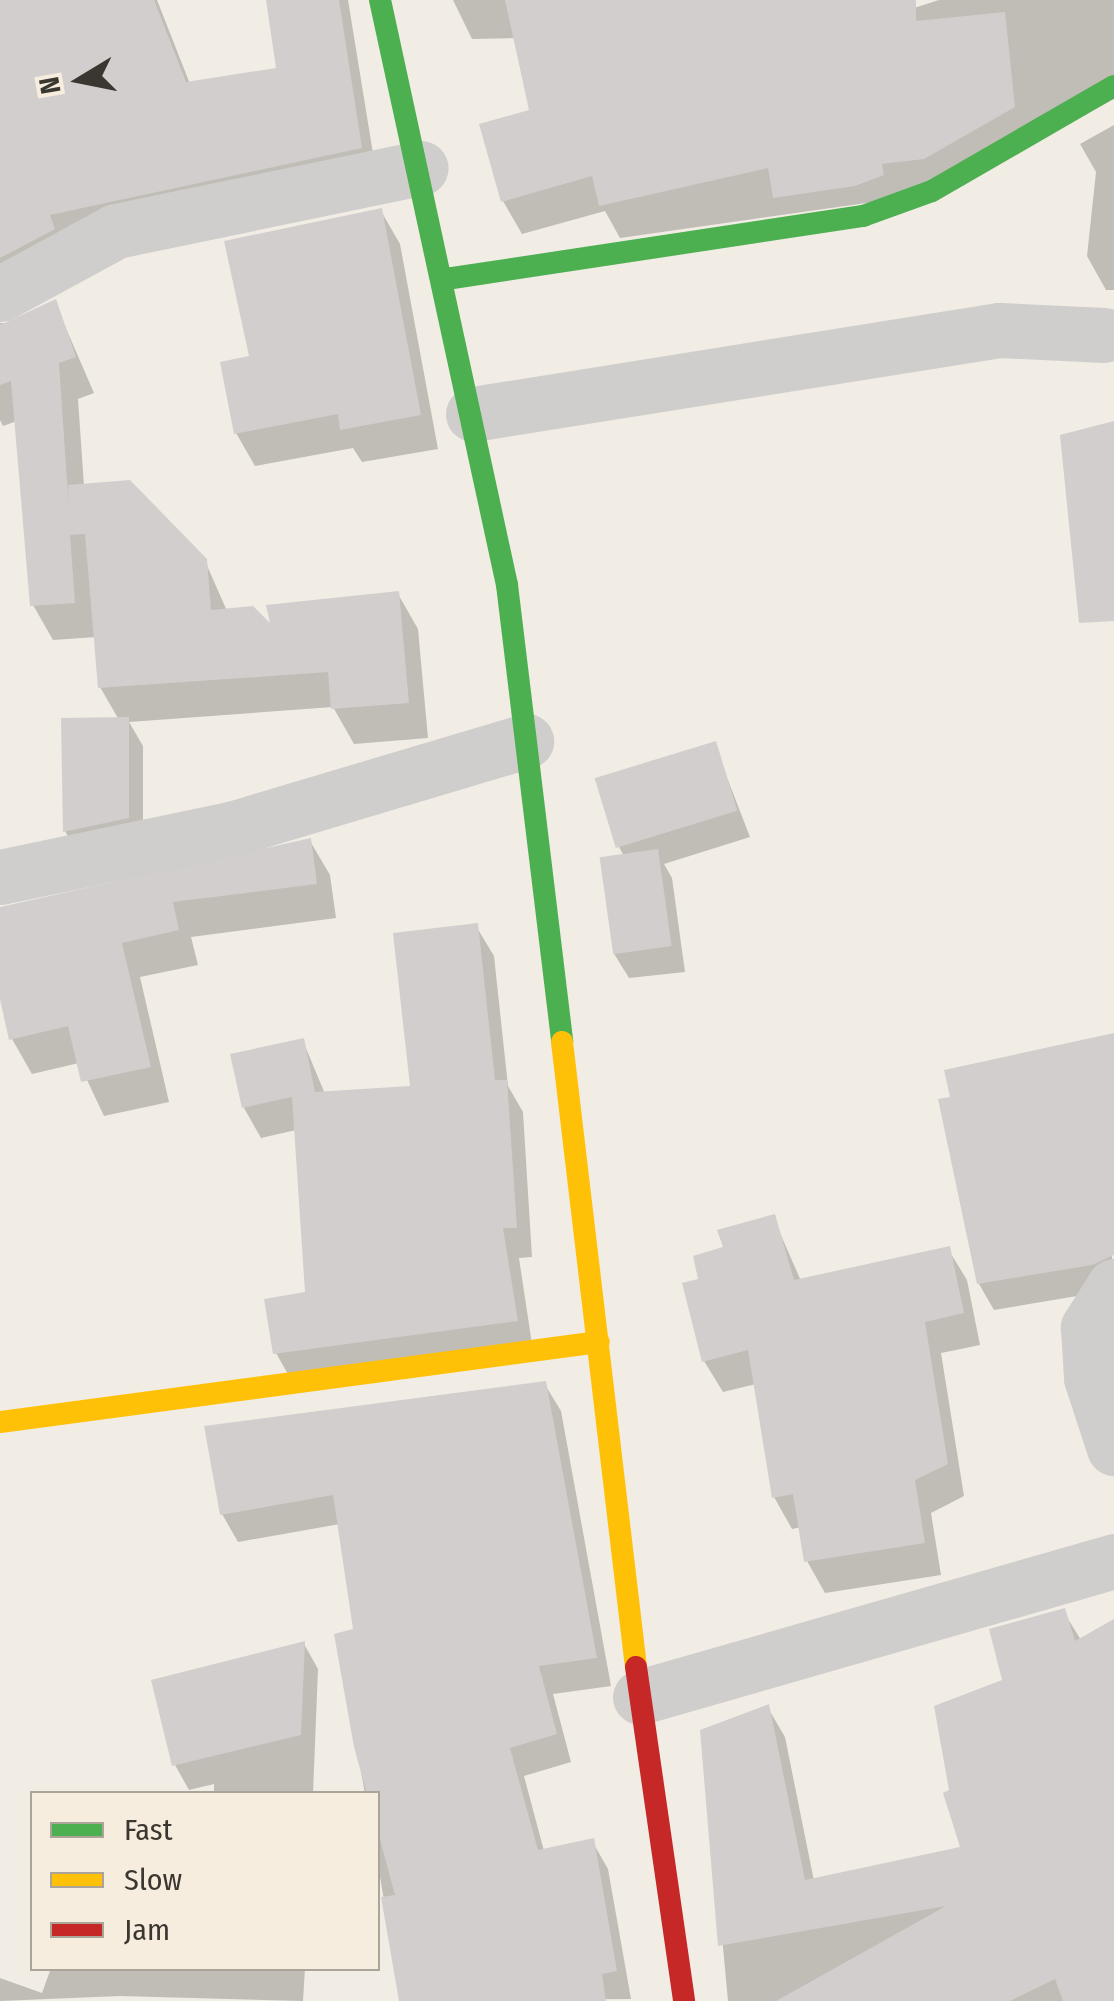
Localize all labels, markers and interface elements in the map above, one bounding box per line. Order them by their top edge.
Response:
north arrow [30,30,130,130]
text: N [32,74,68,96]
legend [30,1791,380,1971]
text: Fast [124,1812,172,1848]
text: Slow [124,1862,182,1898]
text: Jam [124,1912,170,1948]

